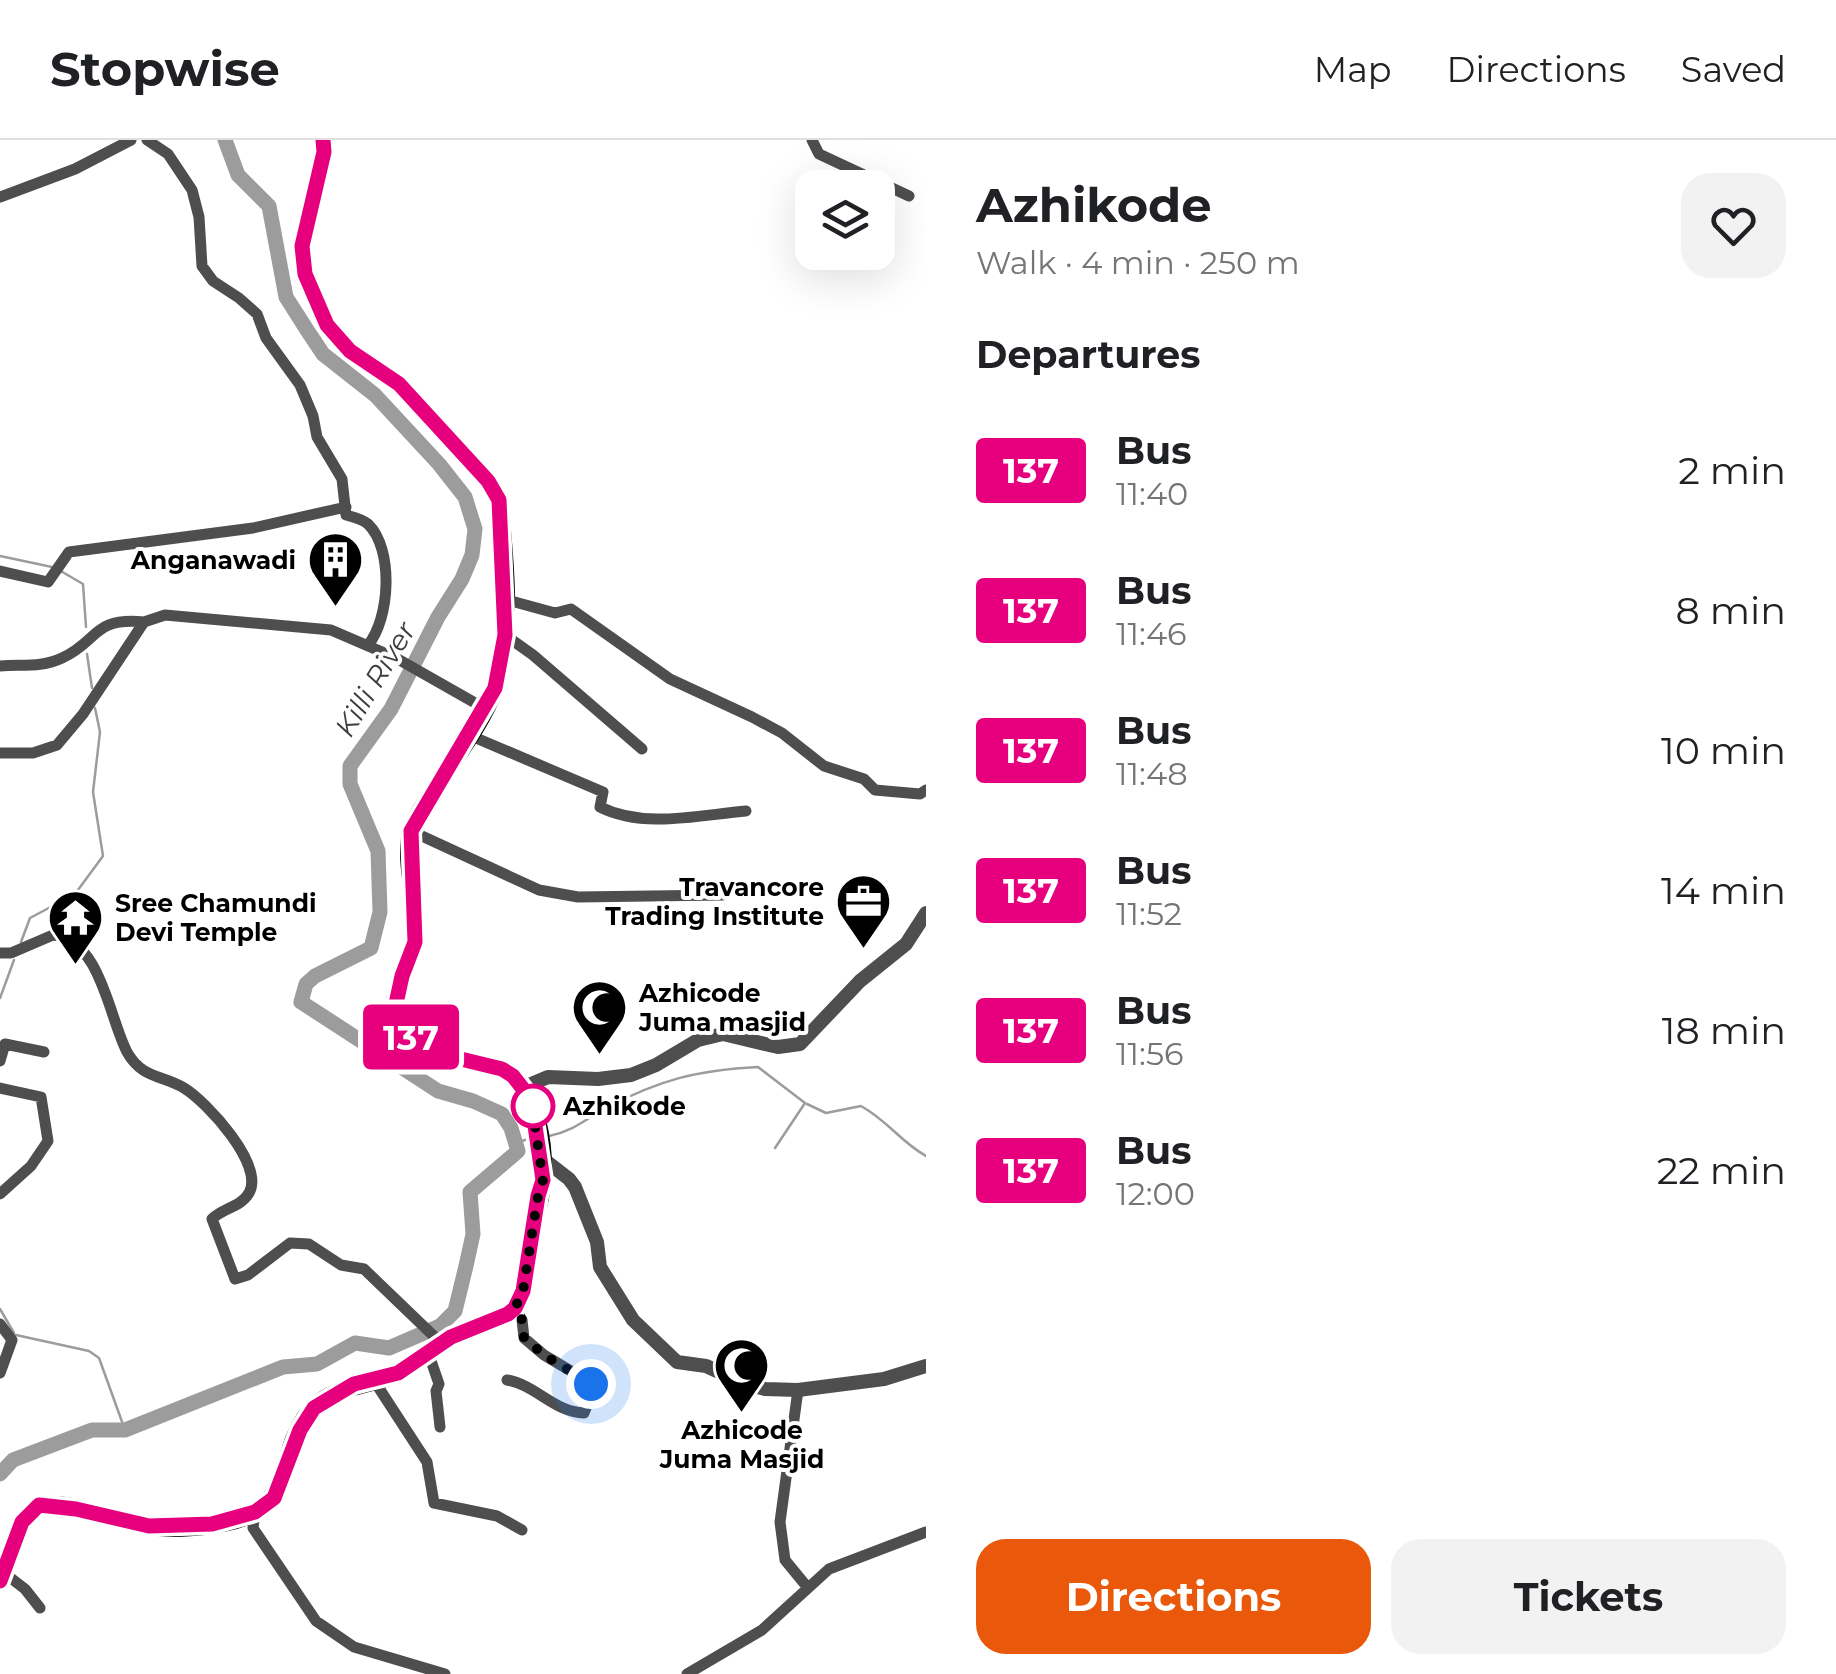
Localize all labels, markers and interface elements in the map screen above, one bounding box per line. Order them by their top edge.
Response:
text: Stopwise [50,40,280,98]
text: Map [1314,48,1392,91]
text: Directions [1447,48,1626,91]
text: Saved [1681,48,1786,91]
map controls [795,170,895,270]
button: layers [795,170,895,270]
button: heart [1681,173,1786,278]
text: Azhikode [976,176,1212,234]
text: Walk · 4 min · 250 m [976,243,1300,282]
text: Departures [976,331,1200,378]
text: Bus [1116,427,1191,474]
text: 2 min [1678,447,1786,494]
text: 137 [1003,449,1059,492]
text: 11:40 [1116,474,1188,513]
building icon: Anganawadi [305,530,365,609]
place label: Anganawadi [130,545,296,575]
text: Bus [1116,567,1191,614]
text: 8 min [1676,587,1786,634]
text: 137 [1003,589,1059,632]
text: 11:46 [1116,614,1187,653]
water label: Killi River [327,615,423,743]
text: Bus [1116,707,1191,754]
text: 10 min [1661,727,1786,774]
text: 137 [1003,729,1059,772]
text: 11:48 [1116,754,1188,793]
text: Bus [1116,847,1191,894]
text: 14 min [1661,867,1786,914]
text: 137 [1003,869,1059,912]
office icon: Travancore Trading Institute [833,871,893,950]
place label: Travancore Trading Institute [605,872,824,931]
temple icon: Sree Chamundi Devi Temple [46,887,106,966]
place label: Sree Chamundi Devi Temple [115,888,317,947]
text: 11:52 [1116,894,1182,933]
mosque icon: Azhicode Juma masjid [570,977,630,1056]
place label: Azhicode Juma masjid [638,978,806,1037]
text: Bus [1116,987,1191,1034]
line badge: 137 [354,1004,468,1070]
text: 18 min [1662,1007,1786,1054]
text: 137 [1003,1009,1059,1052]
text: 137 [383,1016,439,1059]
text: 11:56 [1116,1034,1184,1073]
marker: Azhikode [512,1085,554,1127]
place label: Azhikode [562,1091,686,1121]
text: Bus [1116,1127,1191,1174]
text: 22 min [1657,1147,1786,1194]
text: 137 [1003,1149,1059,1192]
text: 12:00 [1116,1174,1195,1213]
mosque icon: Azhicode Juma Masjid [712,1335,772,1414]
your location [566,1359,616,1409]
place label: Azhicode Juma Masjid [659,1415,824,1474]
button: Directions [976,1539,1371,1654]
button: Tickets [1391,1539,1786,1654]

